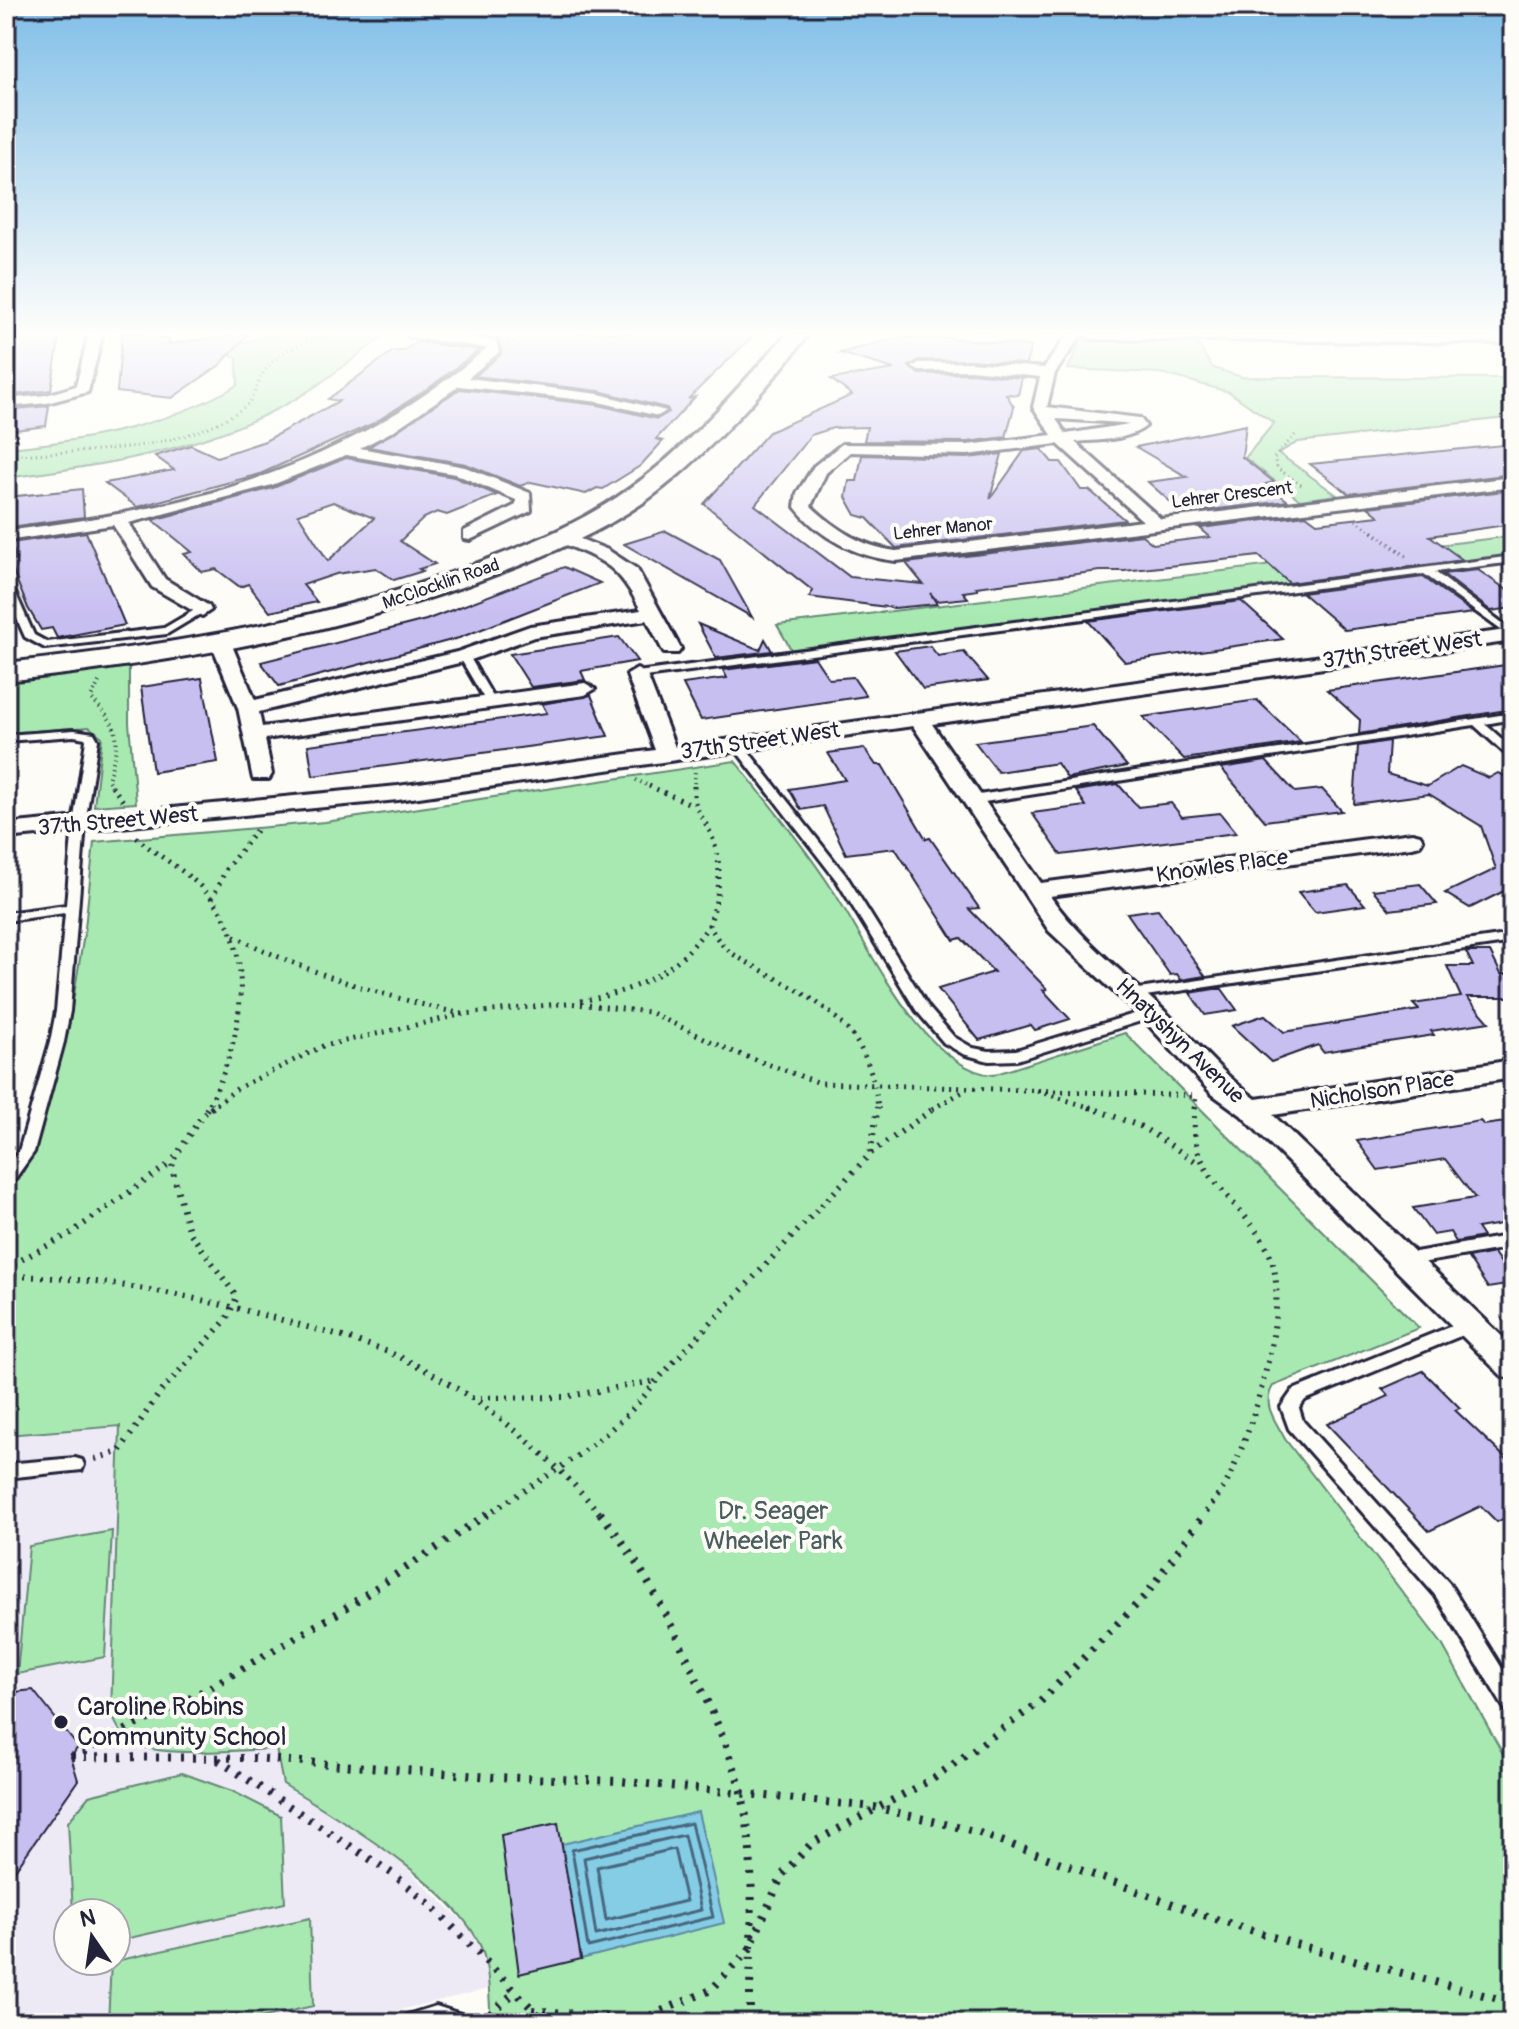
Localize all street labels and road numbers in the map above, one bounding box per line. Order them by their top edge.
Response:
street label: Lehrer Crescent [1170,476,1295,514]
street label: Lehrer Manor [892,512,995,546]
street label: McClocklin Road [379,553,503,615]
street label: 37th Street West [1321,625,1484,675]
street label: 37th Street West [679,716,842,766]
street label: 37th Street West [37,800,199,842]
street label: Knowles Place [1154,843,1290,889]
street label: Hnatyshyn Avenue [1110,972,1250,1110]
street label: Nicholson Place [1308,1065,1456,1115]

